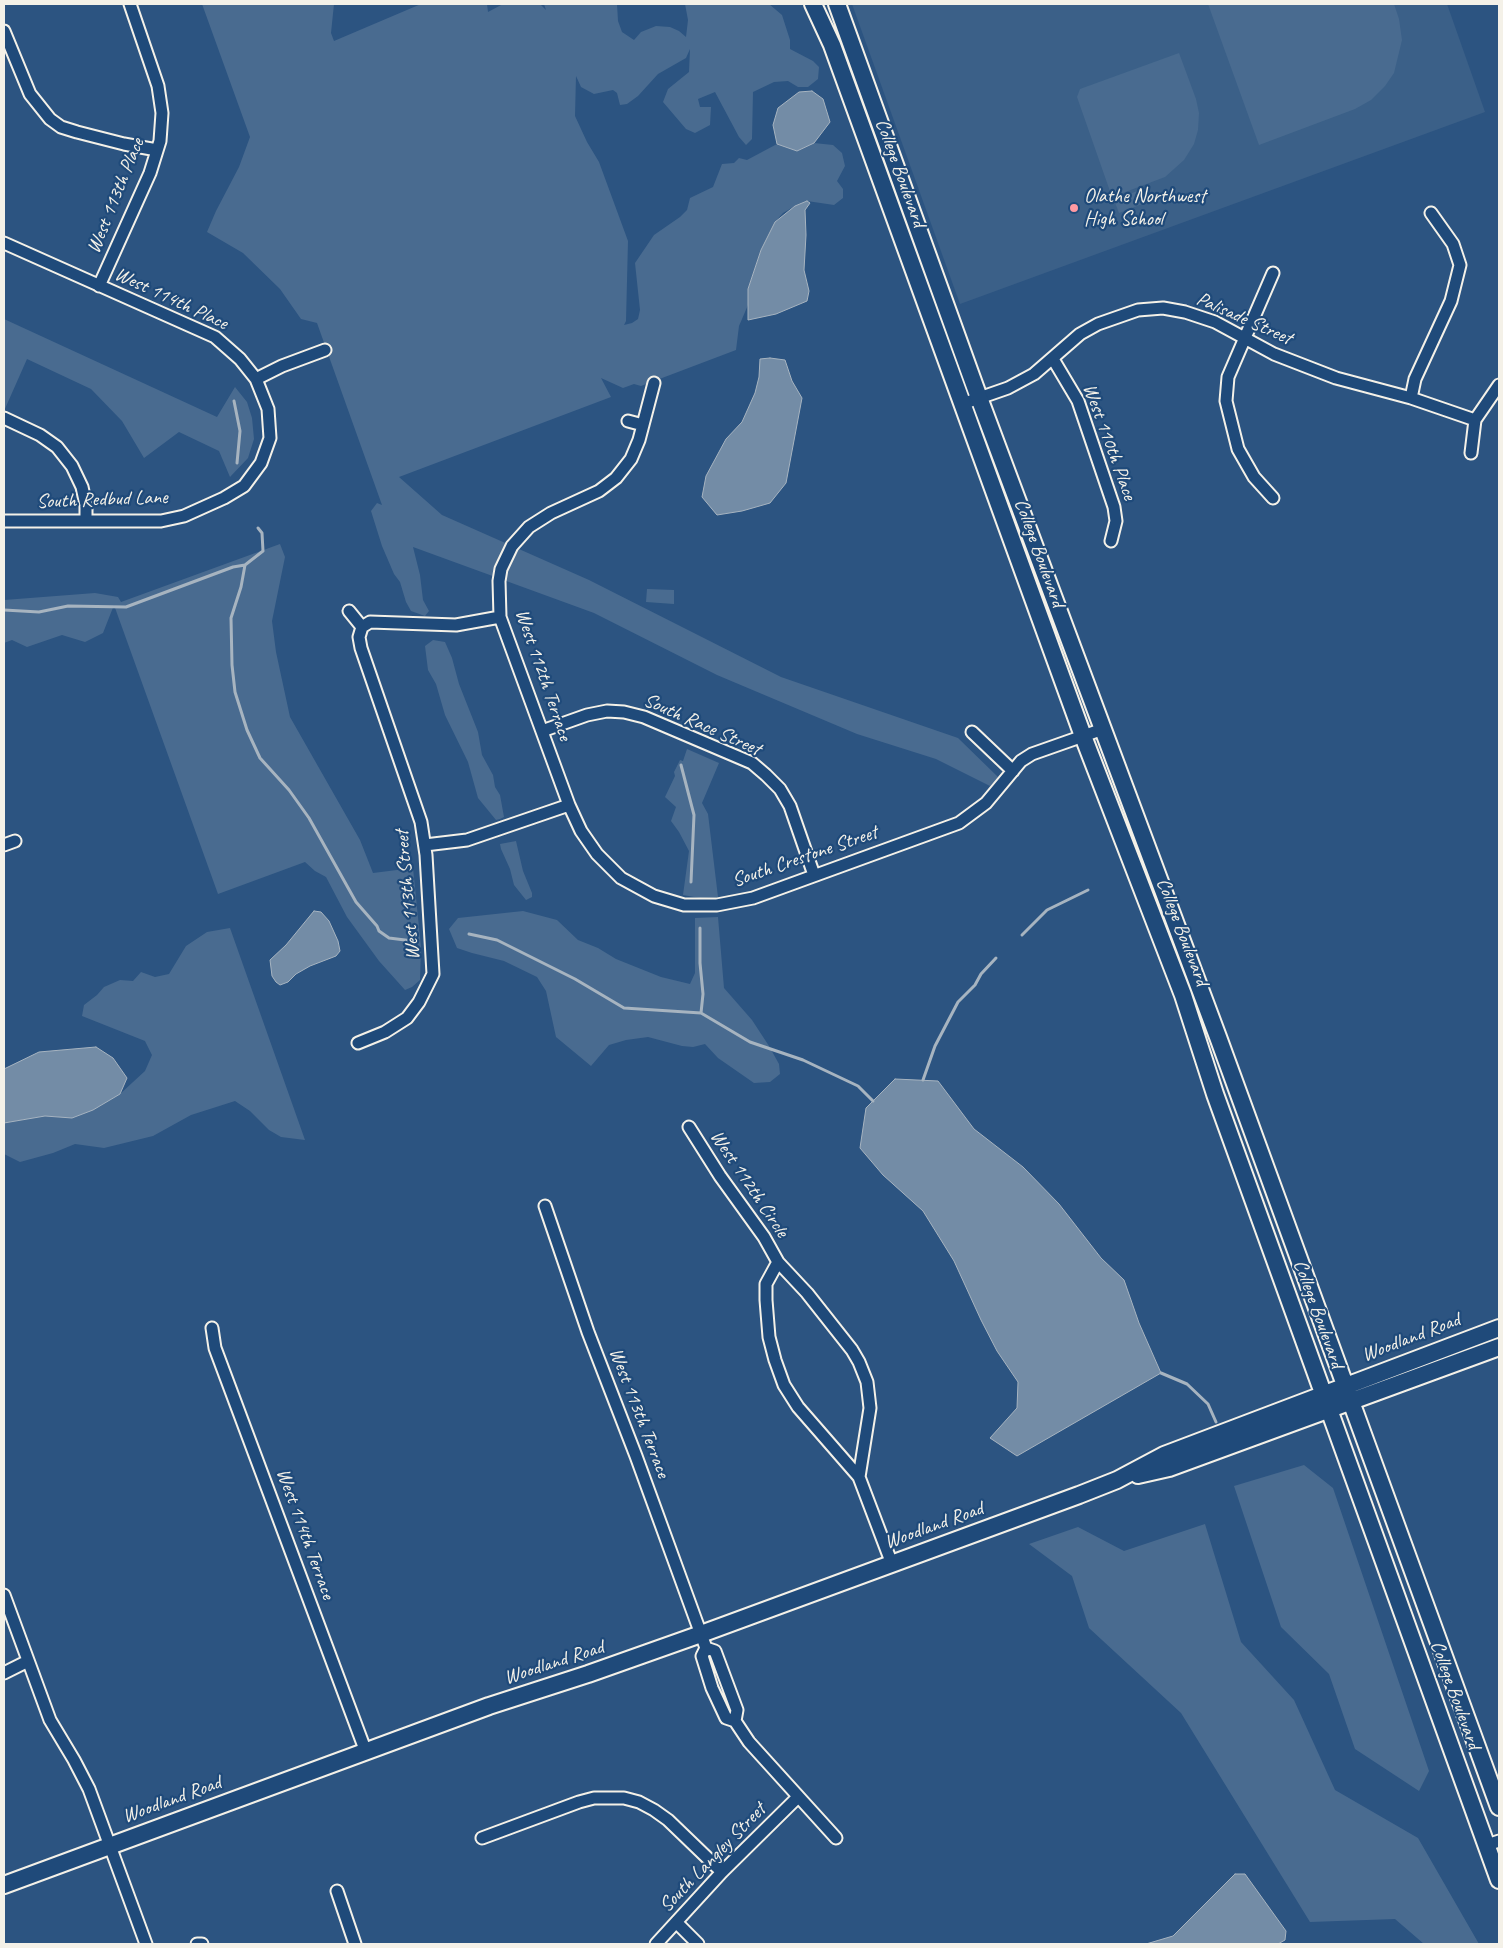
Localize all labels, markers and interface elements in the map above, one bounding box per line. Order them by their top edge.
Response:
street label: College Boulevard [869,116,931,230]
street label: West 113th Place [82,135,150,257]
place label: Olathe Northwest High School [1084,185,1206,232]
marker: Olathe Northwest High School [1068,202,1080,214]
street label: West 114th Place [111,262,231,336]
street label: Palisade Street [1192,287,1296,351]
street label: West 110th Place [1077,381,1141,503]
street label: South Redbud Lane [36,486,168,514]
street label: College Boulevard [1008,496,1070,610]
street label: West 112th Terrace [509,606,577,744]
street label: South Race Street [640,688,764,762]
street label: South Crestone Street [729,821,881,893]
street label: West 113th Street [390,829,426,961]
street label: College Boulevard [1150,875,1214,989]
street label: West 112th Circle [704,1126,794,1242]
street label: College Boulevard [1287,1257,1349,1371]
street label: Woodland Road [1359,1308,1463,1368]
street label: West 113th Terrace [603,1345,675,1481]
street label: West 114th Terrace [270,1465,340,1603]
street label: Woodland Road [881,1497,987,1555]
street label: Woodland Road [501,1636,607,1690]
street label: College Boulevard [1424,1638,1486,1752]
street label: Woodland Road [119,1771,225,1829]
street label: South Langley Street [655,1798,771,1918]

